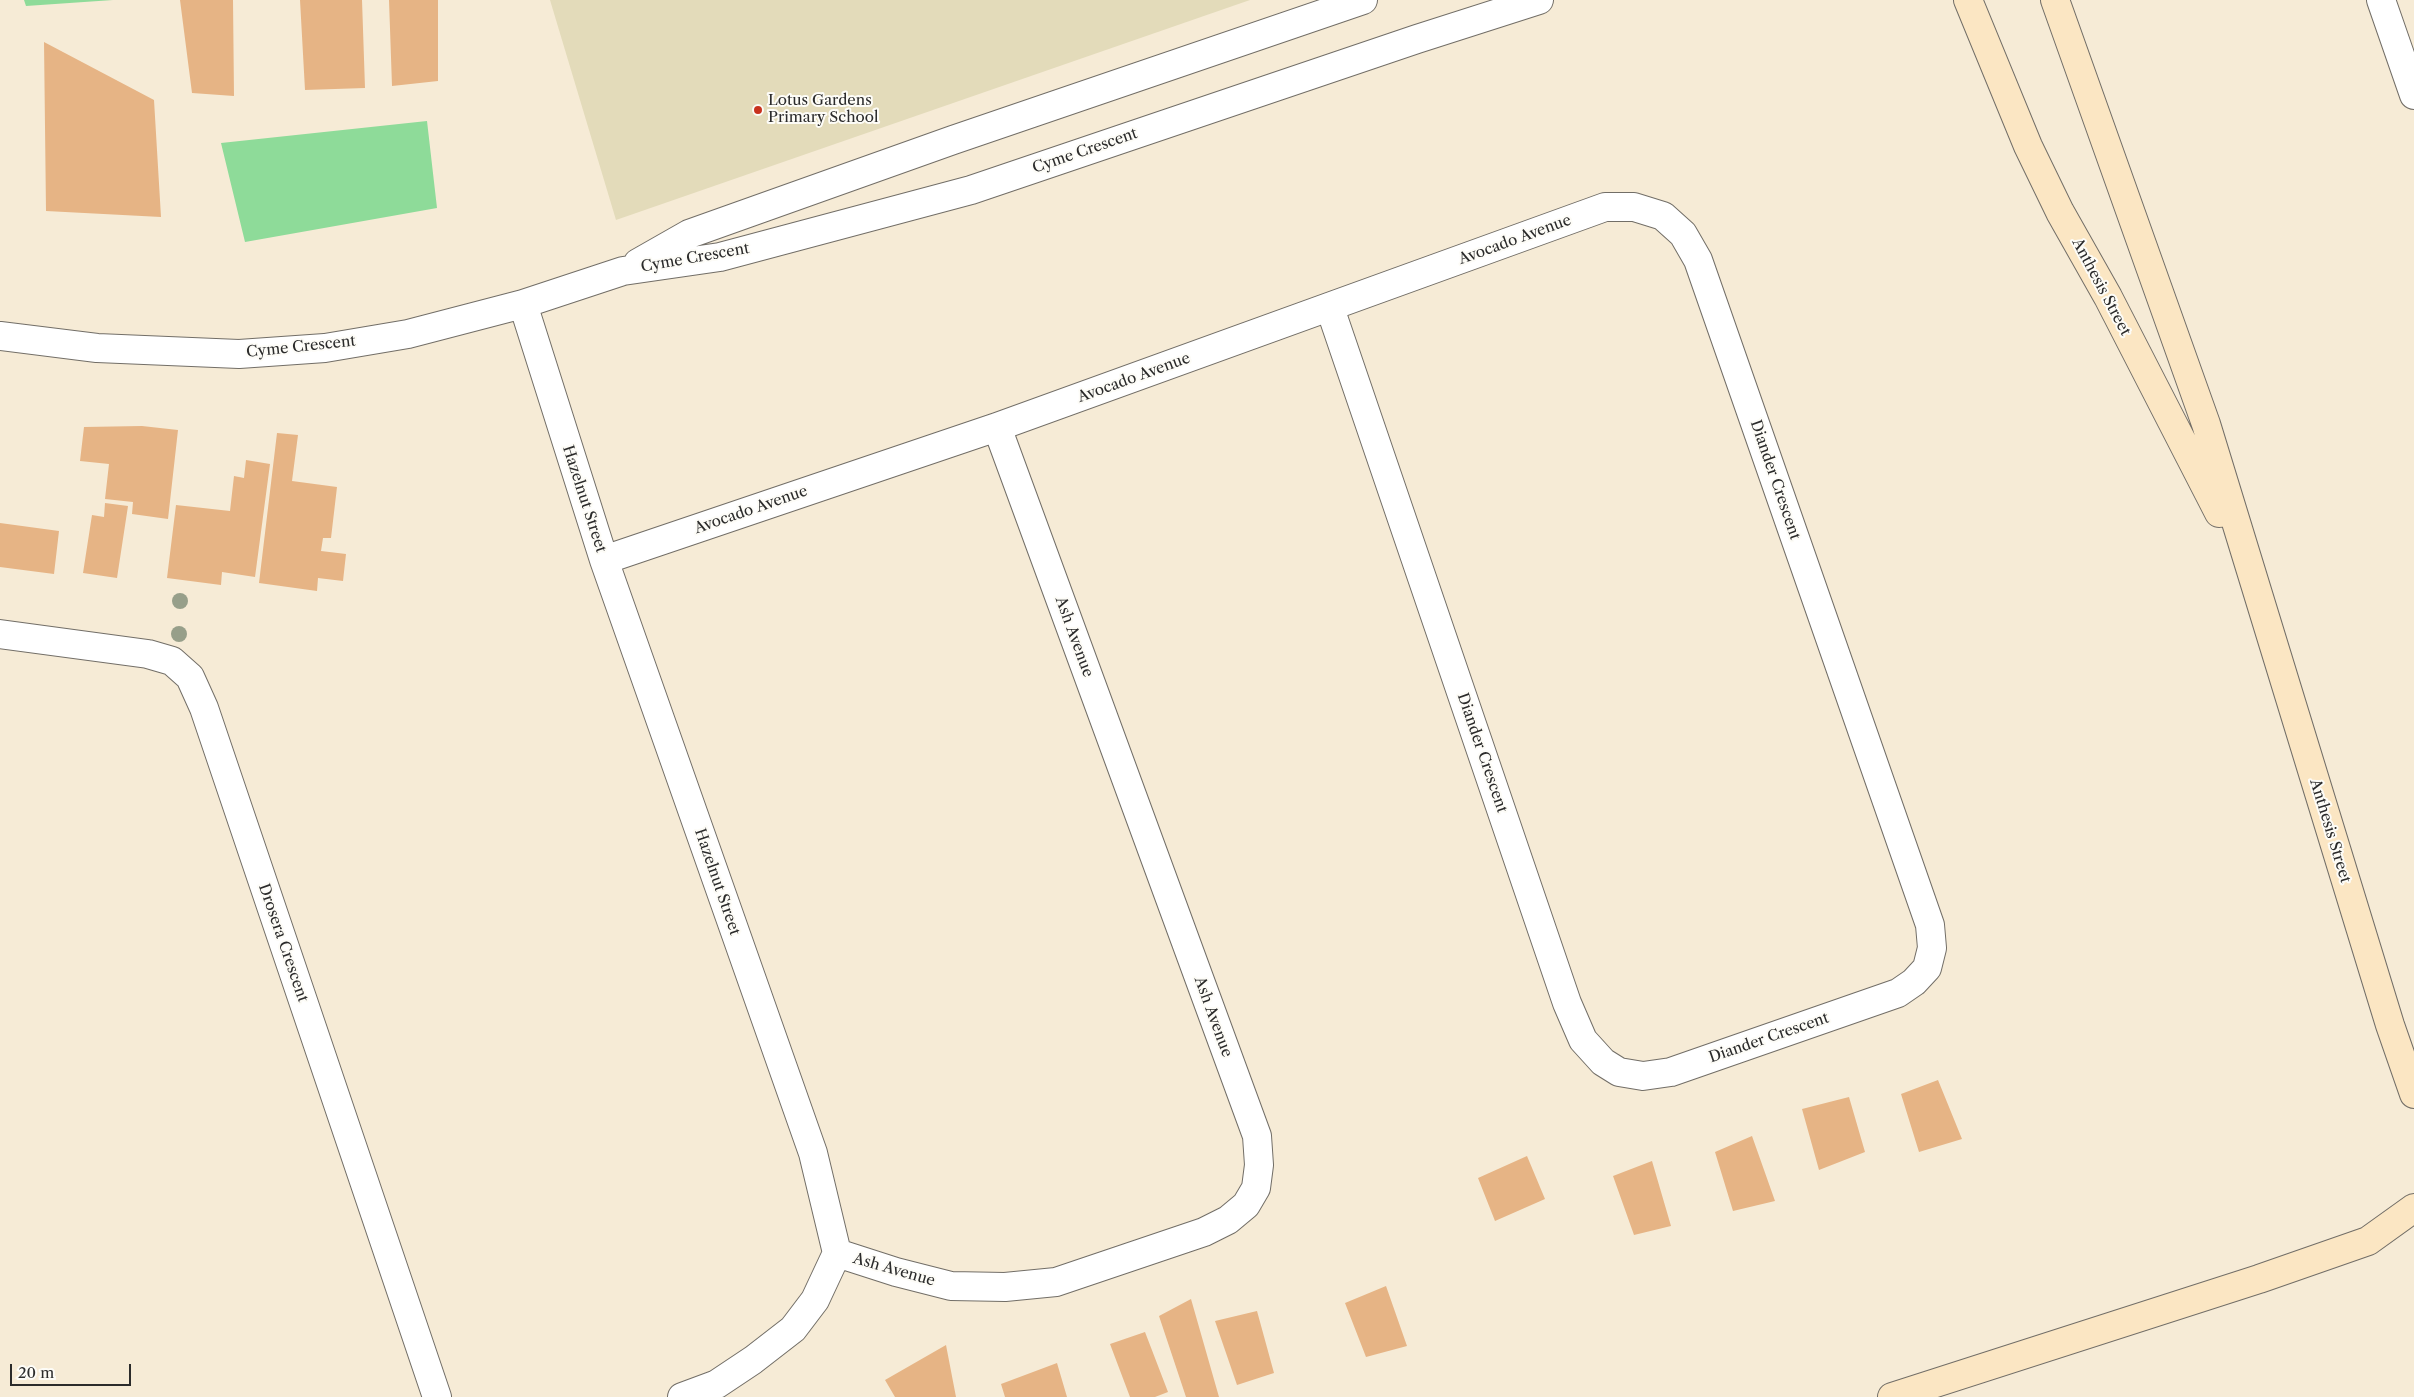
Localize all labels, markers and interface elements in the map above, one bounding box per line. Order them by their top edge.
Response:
place label: Lotus Gardens Primary School [768,92,878,127]
marker: Lotus Gardens Primary School [752,104,764,116]
street label: Cyme Crescent [1030,125,1140,177]
street label: Avocado Avenue [1456,211,1574,269]
street label: Anthesis Street [2068,235,2134,339]
street label: Cyme Crescent [639,240,751,276]
street label: Cyme Crescent [245,332,357,362]
street label: Avocado Avenue [1075,349,1193,407]
street label: Diander Crescent [1746,418,1804,542]
street label: Hazelnut Street [558,443,610,555]
street label: Avocado Avenue [692,482,810,538]
street label: Ash Avenue [1051,594,1097,680]
street label: Diander Crescent [1453,691,1511,815]
street label: Anthesis Street [2306,777,2354,885]
street label: Hazelnut Street [690,826,744,938]
street label: Drosera Crescent [254,881,312,1005]
street label: Ash Avenue [1190,974,1236,1060]
street label: Diander Crescent [1707,1009,1831,1067]
street label: Ash Avenue [851,1250,937,1290]
scale bar [12,1354,134,1386]
text: 20 m [18,1363,54,1382]

